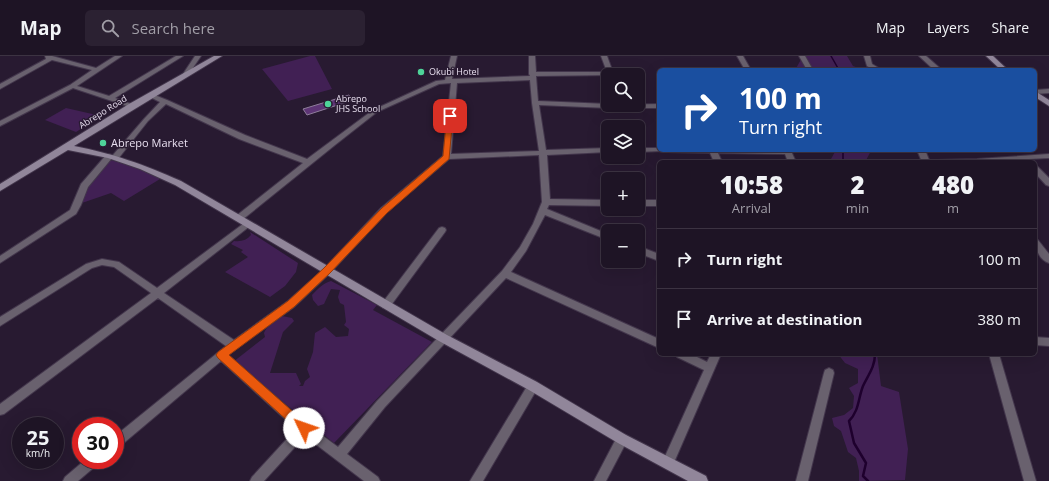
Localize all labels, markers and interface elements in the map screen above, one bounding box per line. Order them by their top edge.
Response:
search box [85,10,365,46]
text: Map [20,15,61,41]
icon: search [99,17,121,39]
text: Search here [131,18,215,38]
text: Map [876,18,905,37]
text: Layers [927,18,969,37]
text: Share [991,18,1029,37]
place label: Okubi Hotel [429,65,479,78]
marker: Okubi Hotel [416,67,426,77]
map controls [601,68,645,268]
button: search [601,68,645,112]
text: 100 m [739,79,822,117]
icon: right [673,84,725,136]
street label: Abrepo Road [76,92,129,132]
place label: Abrepo JHS School [335,92,380,115]
marker: Abrepo JHS School [323,99,333,109]
pin [433,99,467,133]
icon: arrive [439,105,461,127]
text: Turn right [739,115,822,139]
button: layers [601,120,645,164]
place label: Abrepo Market [111,135,188,150]
marker: Abrepo Market [98,138,108,148]
text: 10:58 [720,168,783,201]
text: 2 [850,168,865,201]
text: 480 [932,168,974,201]
button: + [601,172,645,216]
text: Arrival [732,199,771,217]
text: min [846,199,869,217]
text: m [947,199,959,217]
button: − [601,224,645,268]
icon: right [673,248,695,270]
text: Turn right [707,249,782,269]
text: 100 m [977,249,1021,269]
icon: arrive [673,308,695,330]
text: Arrive at destination [707,309,862,329]
text: 380 m [977,309,1021,329]
position arrow [283,407,325,449]
speed limit sign: 30 [72,417,124,469]
text: 25 [27,424,49,451]
text: km/h [26,446,50,460]

